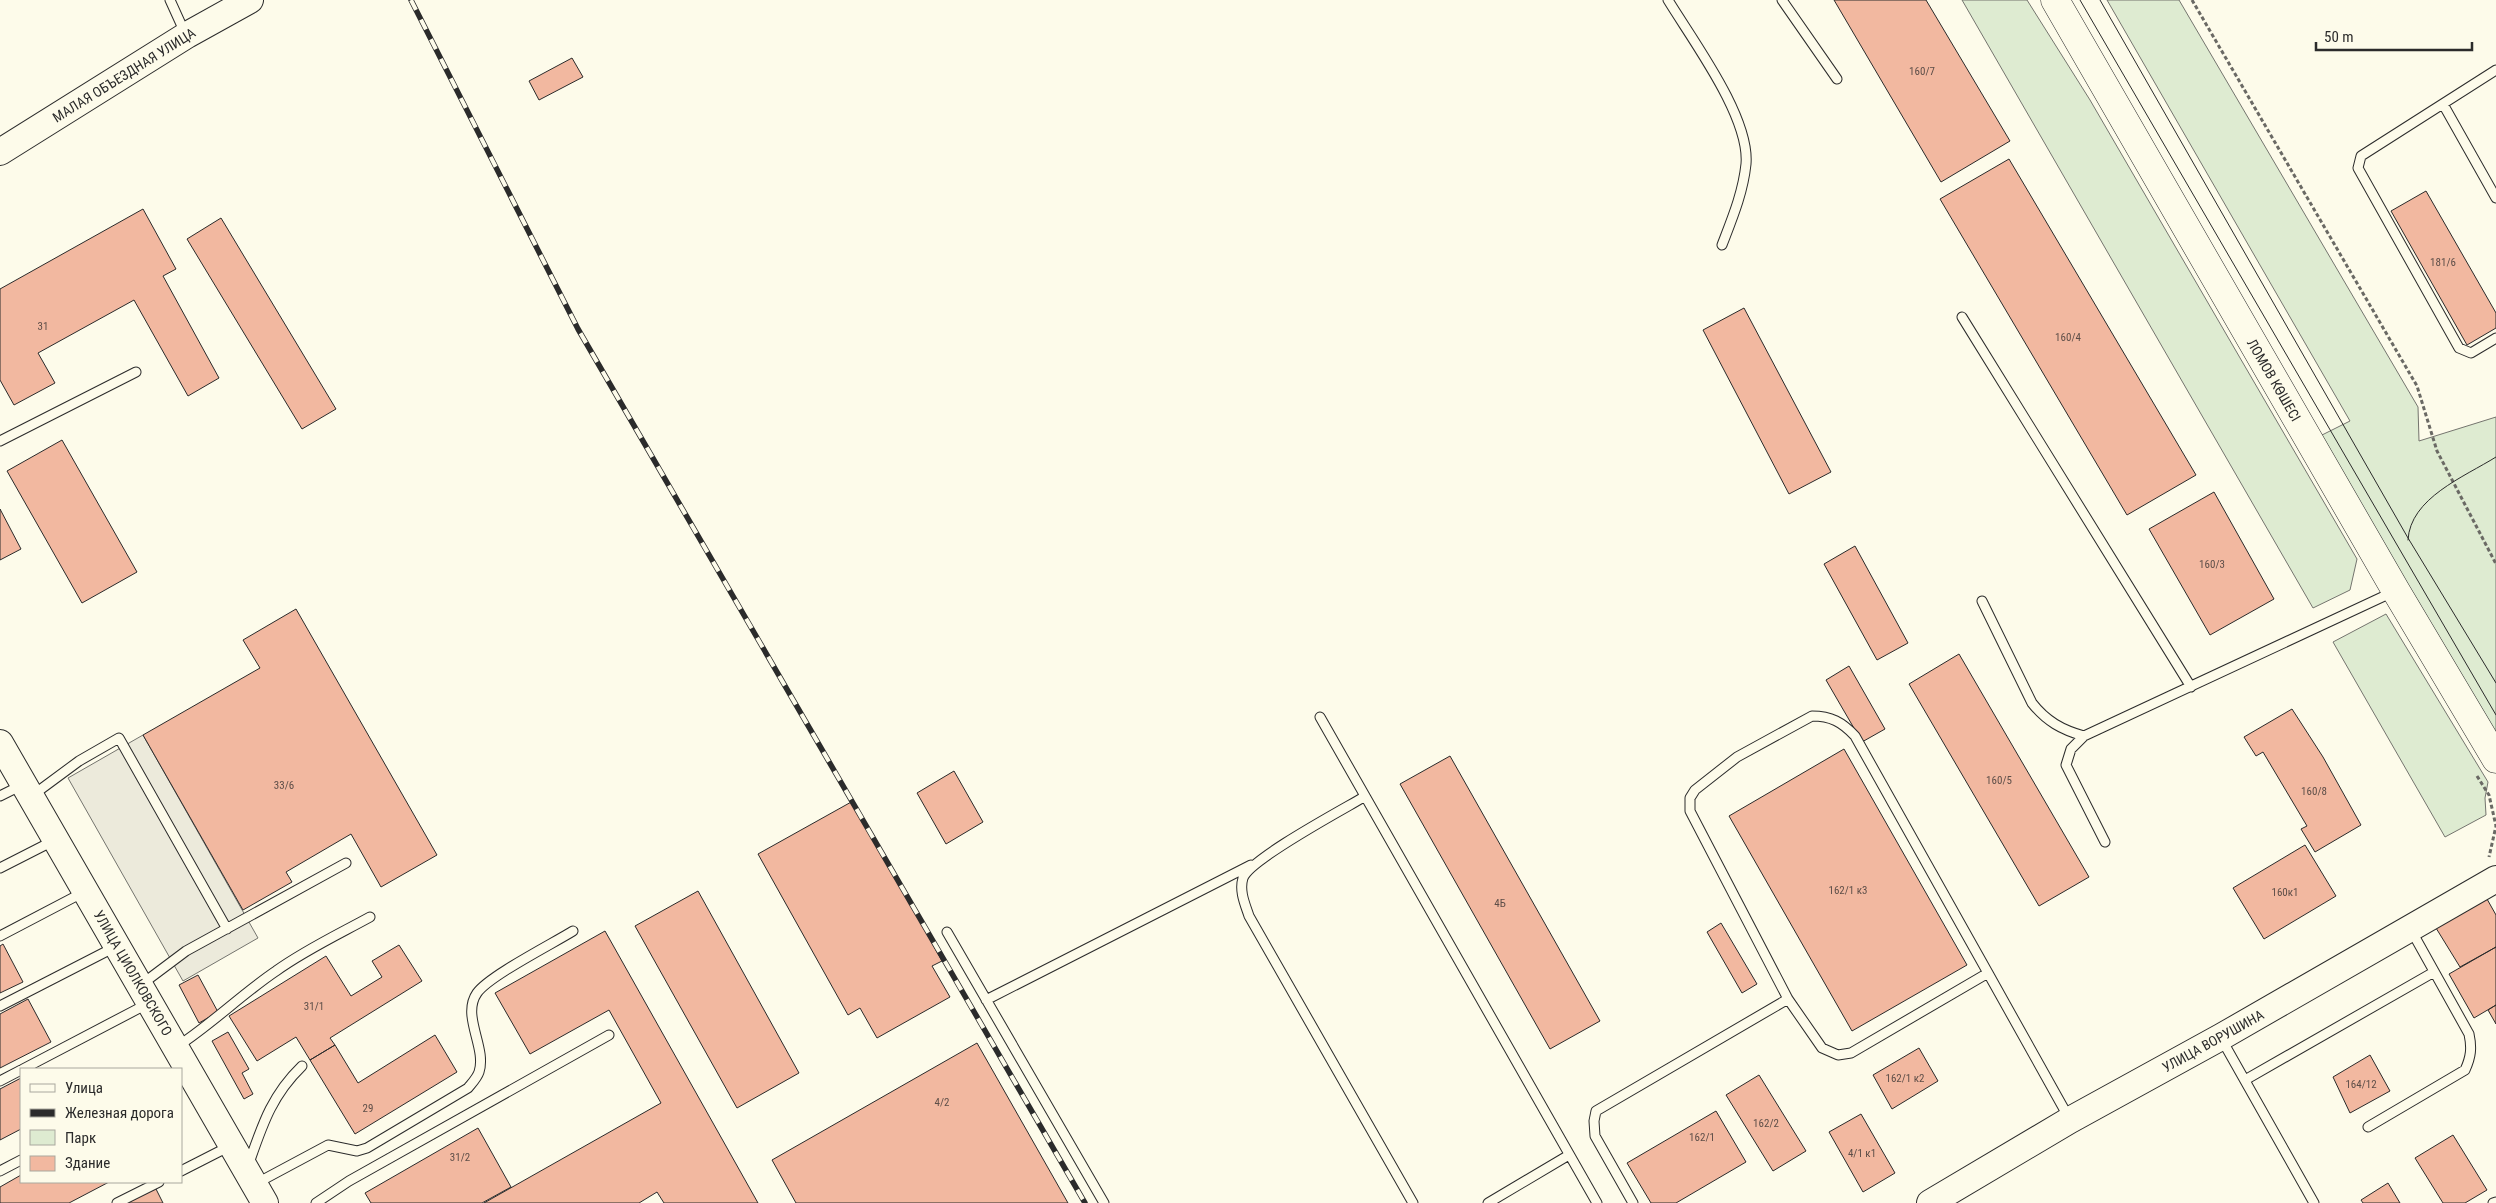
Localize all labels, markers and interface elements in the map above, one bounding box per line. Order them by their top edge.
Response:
scale bar [2316,20,2472,52]
street label: МАЛАЯ ОБЪЕЗДНАЯ УЛИЦА [50,24,198,126]
text: 50 m [2324,28,2354,46]
house number: 160/7 [1909,65,1935,78]
house number: 181/6 [2430,256,2456,269]
house number: 31 [38,320,48,333]
house number: 160/4 [2055,331,2081,344]
street label: ЛОМОВ КӨШЕСІ [2244,336,2304,424]
house number: 160/3 [2199,558,2225,571]
house number: 160/5 [1986,774,2012,787]
house number: 33/6 [274,779,294,792]
house number: 160/8 [2301,785,2327,798]
house number: 162/1 к3 [1828,884,1868,897]
house number: 160к1 [2271,886,2299,899]
house number: 4Б [1494,897,1506,910]
street label: УЛИЦА ЦИОЛКОВСКОГО [91,908,175,1038]
house number: 31/1 [304,1000,324,1013]
street label: УЛИЦА ВОРУШИНА [2160,1007,2266,1075]
legend [20,1068,182,1183]
house number: 162/1 к2 [1885,1072,1925,1085]
house number: 164/12 [2345,1078,2377,1091]
text: Улица [65,1079,103,1097]
house number: 4/2 [935,1096,949,1109]
house number: 29 [363,1102,373,1115]
text: Железная дорога [65,1104,174,1122]
house number: 162/2 [1753,1117,1779,1130]
text: Парк [65,1129,96,1147]
house number: 162/1 [1689,1131,1715,1144]
house number: 4/1 к1 [1848,1147,1876,1160]
house number: 31/2 [450,1151,470,1164]
text: Здание [65,1154,110,1172]

